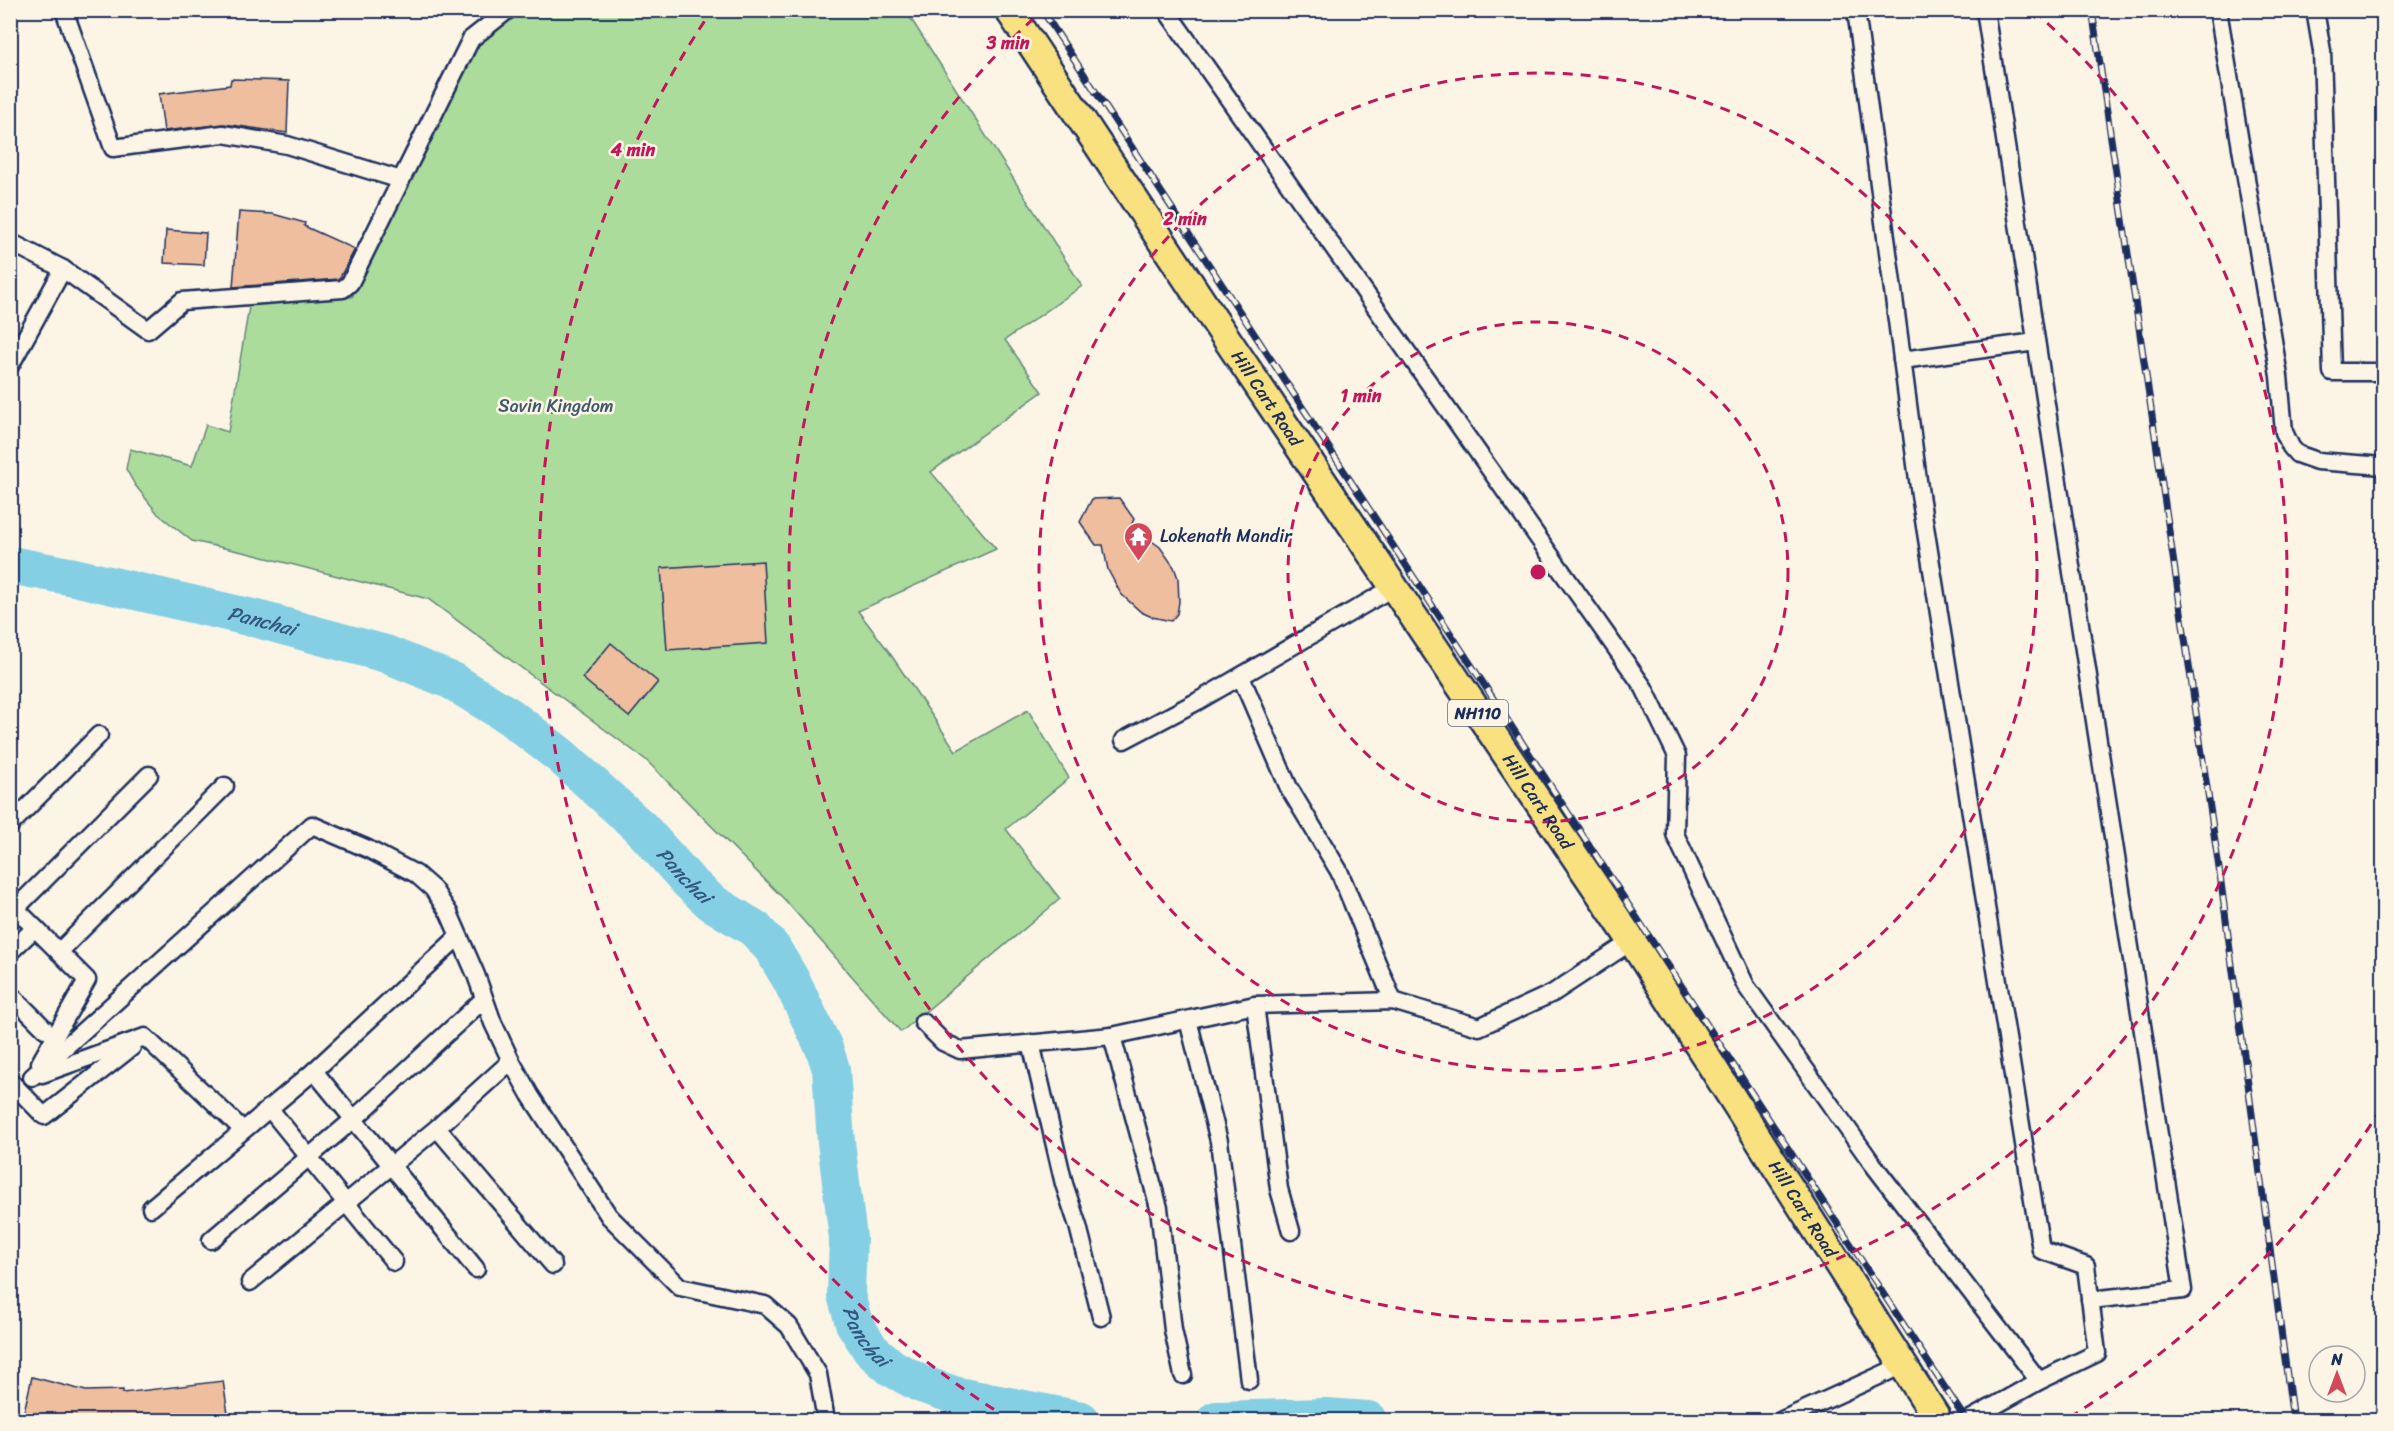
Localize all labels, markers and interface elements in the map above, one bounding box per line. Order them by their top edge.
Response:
text: 3 min [985,27,1030,59]
text: 4 min [610,134,656,166]
text: 2 min [1162,203,1207,235]
street label: Hill Cart Road [1222,343,1312,455]
text: 1 min [1341,380,1382,412]
park label: Savin Kingdom [498,390,614,422]
temple icon: Lokenath Mandir [1123,520,1155,562]
place label: Lokenath Mandir [1160,520,1293,552]
centre of rings [1528,562,1548,582]
water label: Panchai [224,596,303,648]
road number: NH110 [1448,700,1508,726]
street label: Hill Cart Road [1494,746,1583,858]
water label: Panchai [647,839,722,915]
street label: Hill Cart Road [1760,1153,1847,1265]
water label: Panchai [832,1302,900,1379]
north arrow [2307,1344,2367,1404]
text: N [2330,1345,2343,1374]

